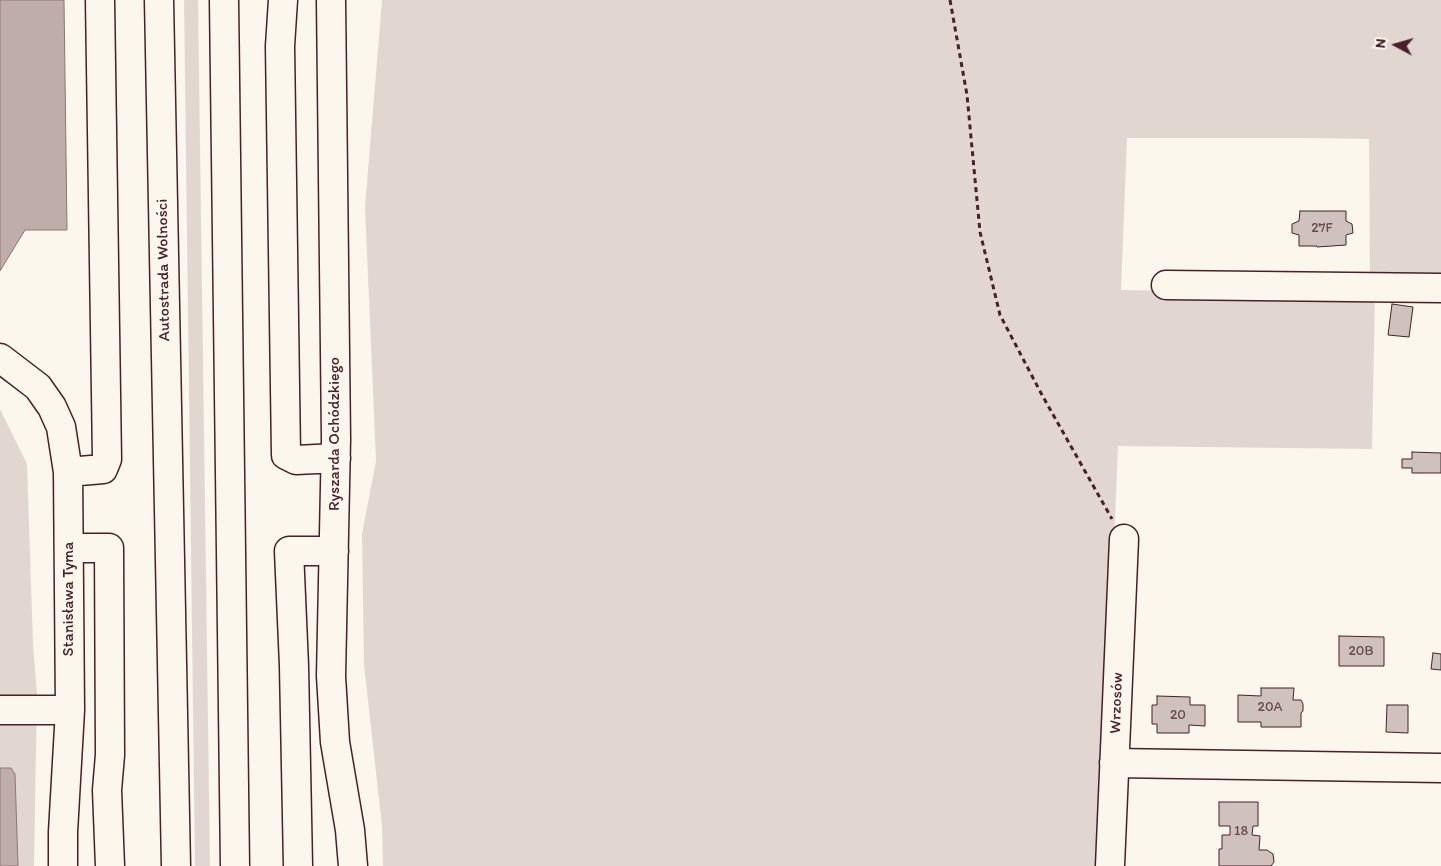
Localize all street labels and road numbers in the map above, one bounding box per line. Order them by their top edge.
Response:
street label: Autostrada Wolności [153,199,175,341]
street label: Ryszarda Ochódzkiego [325,357,345,511]
street label: Stanisława Tyma [59,542,79,656]
street label: Wrzosów [1106,672,1128,734]

